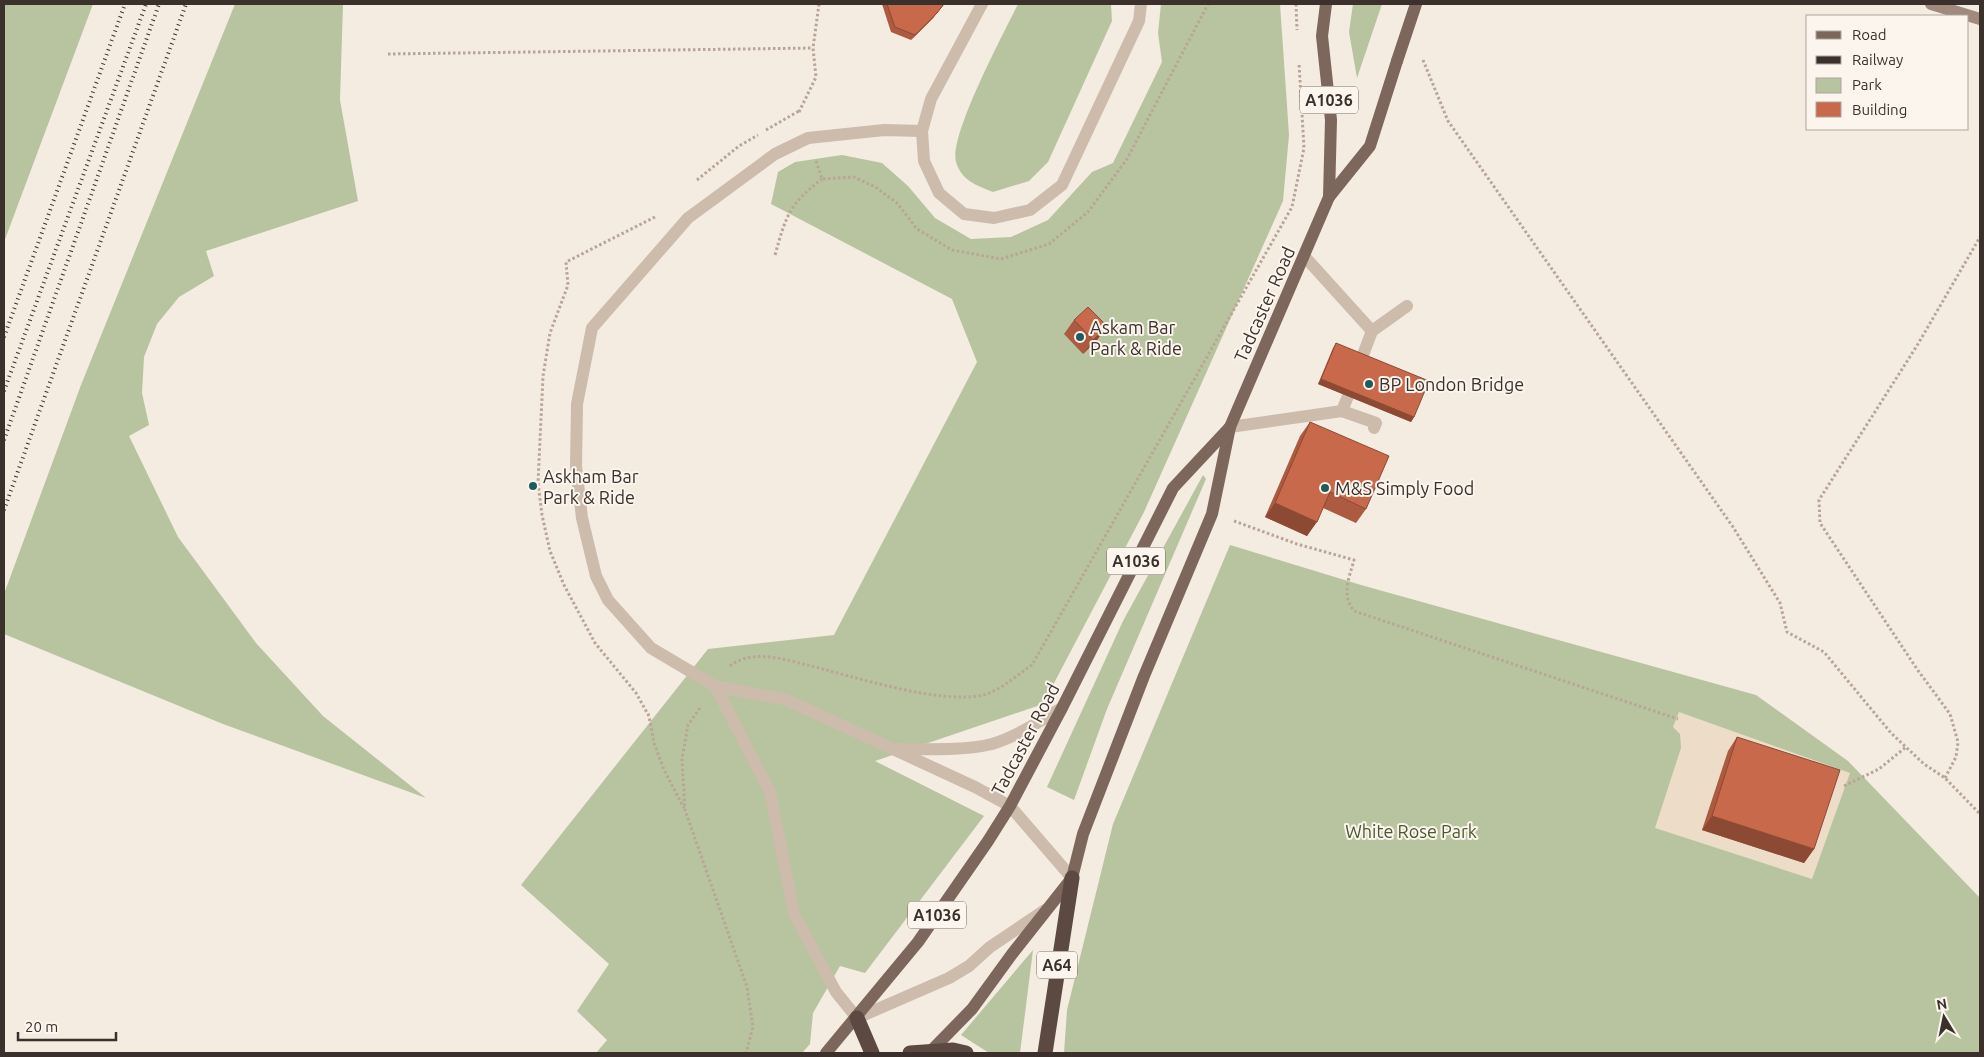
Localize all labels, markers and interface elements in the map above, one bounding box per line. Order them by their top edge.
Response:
legend [1806,15,1969,130]
text: Road [1852,26,1887,43]
text: Railway [1852,51,1903,68]
text: Park [1852,76,1882,93]
road number: A1036 [1300,86,1358,114]
text: Building [1852,101,1907,118]
street label: Tadcaster Road [1230,243,1298,365]
place label: Askam Bar Park & Ride [1090,317,1182,358]
marker: Askam Bar Park & Ride [1074,331,1086,343]
place label: BP London Bridge [1379,374,1524,394]
marker: BP London Bridge [1363,378,1375,390]
place label: Askham Bar Park & Ride [543,466,639,507]
place label: M&S Simply Food [1335,478,1474,498]
marker: Askham Bar Park & Ride [527,480,539,492]
marker: M&S Simply Food [1319,482,1331,494]
road number: A1036 [1107,548,1165,574]
street label: Tadcaster Road [987,680,1063,798]
park label: White Rose Park [1345,821,1477,841]
road number: A1036 [908,902,966,928]
road number: A64 [1037,952,1077,978]
north arrow [1919,992,1969,1042]
text: N [1935,995,1948,1013]
scale bar [18,1010,115,1042]
text: 20 m [25,1018,58,1035]

